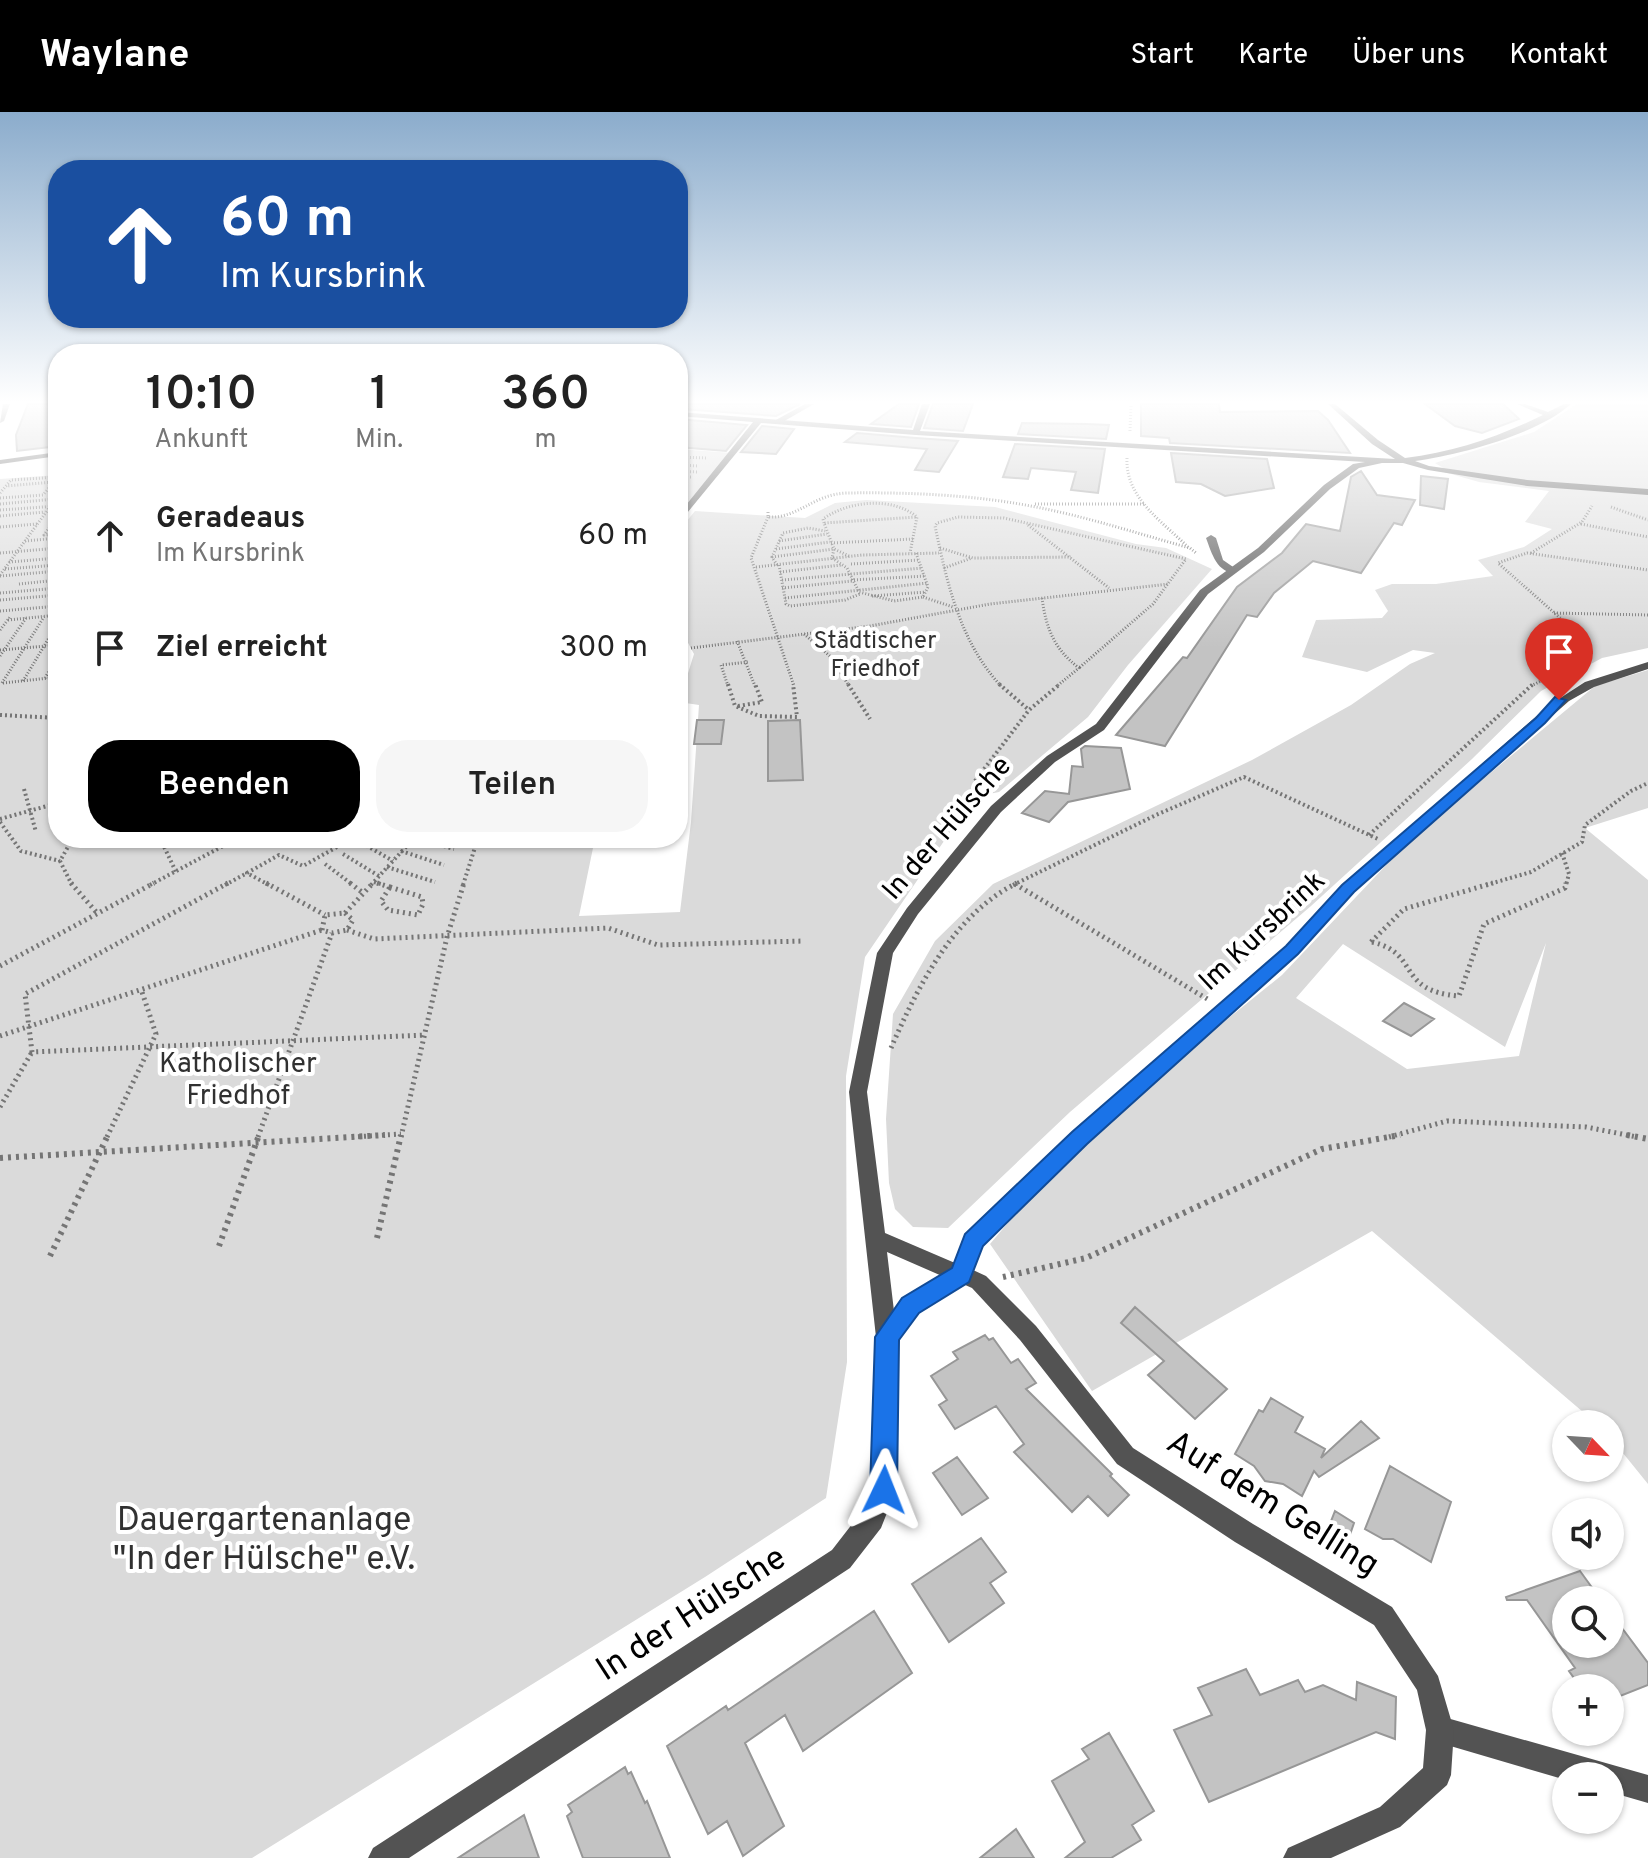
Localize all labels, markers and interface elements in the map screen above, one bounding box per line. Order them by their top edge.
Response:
text: Waylane [40,32,189,81]
text: Start [1130,38,1194,74]
text: Karte [1238,38,1308,74]
text: Über uns [1352,38,1465,74]
text: Kontakt [1509,38,1608,74]
text: 60 m [220,186,354,256]
icon: ahead [88,192,192,296]
text: Im Kursbrink [220,255,426,301]
text: 10:10 [146,366,257,426]
text: 1 [370,366,388,426]
text: 360 [501,366,590,426]
text: Ankunft [155,424,248,457]
text: Min. [355,424,403,457]
text: m [535,424,557,457]
text: Geradeaus [156,501,305,538]
icon: ahead [88,514,132,558]
text: 60 m [578,518,648,555]
text: Im Kursbrink [156,538,305,571]
pin [1525,618,1593,700]
icon: arrive [88,626,132,670]
park label: Städtischer Friedhof [813,627,937,685]
text: Ziel erreicht [156,630,328,667]
text: 300 m [559,630,648,667]
icon: arrive [1537,630,1581,674]
button: Beenden [88,740,360,832]
button: Teilen [376,740,648,832]
street label: In der Hülsche [876,749,1020,909]
street label: Im Kursbrink [1192,864,1334,1000]
park label: Katholischer Friedhof [159,1047,317,1115]
north arrow [1552,1410,1624,1482]
map controls [1552,1410,1624,1834]
street label: Auf dem Gelling [1158,1422,1386,1588]
position arrow [842,1448,926,1532]
button: sound [1552,1498,1624,1570]
park label: Dauergartenanlage "In der Hülsche" e.V. [113,1500,415,1582]
street label: In der Hülsche [589,1538,795,1692]
button: search [1552,1586,1624,1658]
button: + [1552,1674,1624,1746]
button: − [1552,1762,1624,1834]

